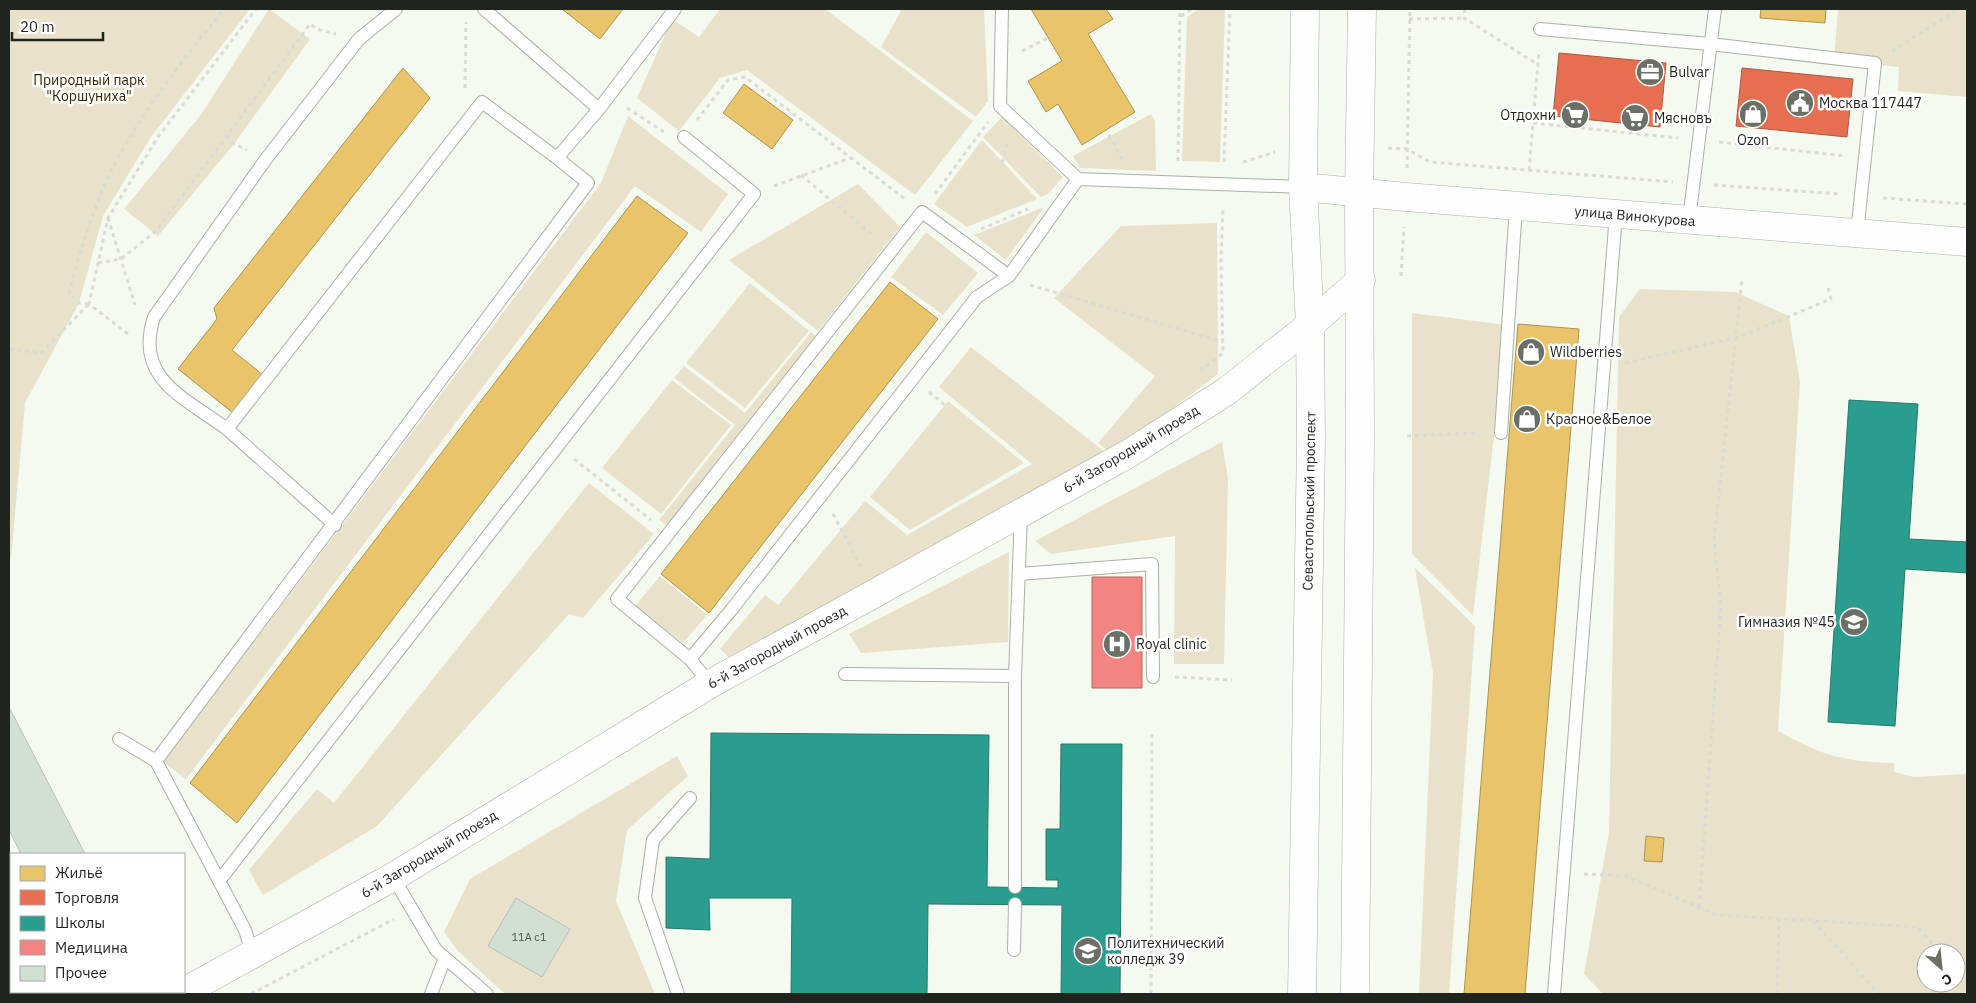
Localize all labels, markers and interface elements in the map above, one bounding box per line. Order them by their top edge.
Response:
scale bar [12,10,104,42]
text: 20 m [20,17,55,36]
office icon: Bulvar [1635,57,1665,87]
place label: Bulvar [1669,63,1709,81]
park label: Природный парк "Коршуниха" [33,71,145,105]
public building icon: Москва 117447 [1785,88,1815,118]
place label: Москва 117447 [1819,94,1922,112]
shop icon: Ozon [1738,99,1768,129]
supermarket icon: Отдохни [1560,100,1590,130]
supermarket icon: Мясновъ [1620,103,1650,133]
place label: Отдохни [1500,106,1556,124]
place label: Мясновъ [1654,109,1712,127]
place label: Ozon [1737,131,1769,149]
street label: улица Винокурова [1574,202,1697,230]
shop icon: Wildberries [1516,337,1546,367]
place label: Wildberries [1550,343,1622,361]
street label: 6-й Загородный проезд [1059,401,1203,497]
shop icon: Красное&Белое [1512,404,1542,434]
place label: Красное&Белое [1546,410,1652,428]
street label: Севастопольский проспект [1298,411,1320,591]
street label: 6-й Загородный проезд [704,601,850,693]
school or university icon: Гимназия №45 [1839,607,1869,637]
place label: Гимназия №45 [1738,613,1835,631]
hospital icon: Royal clinic [1102,629,1132,659]
place label: Royal clinic [1136,635,1207,653]
street label: 6-й Загородный проезд [357,806,501,902]
legend [10,853,185,993]
text: Жильё [55,863,103,882]
text: Торговля [55,888,119,907]
text: Школы [55,913,105,932]
house number: 11А с1 [512,930,547,944]
place label: Политехнический колледж 39 [1107,934,1225,968]
school or university icon: Политехнический колледж 39 [1073,936,1103,966]
text: Медицина [55,938,128,957]
north arrow [1916,943,1966,993]
text: Прочее [55,963,107,982]
text: С [1939,969,1955,990]

